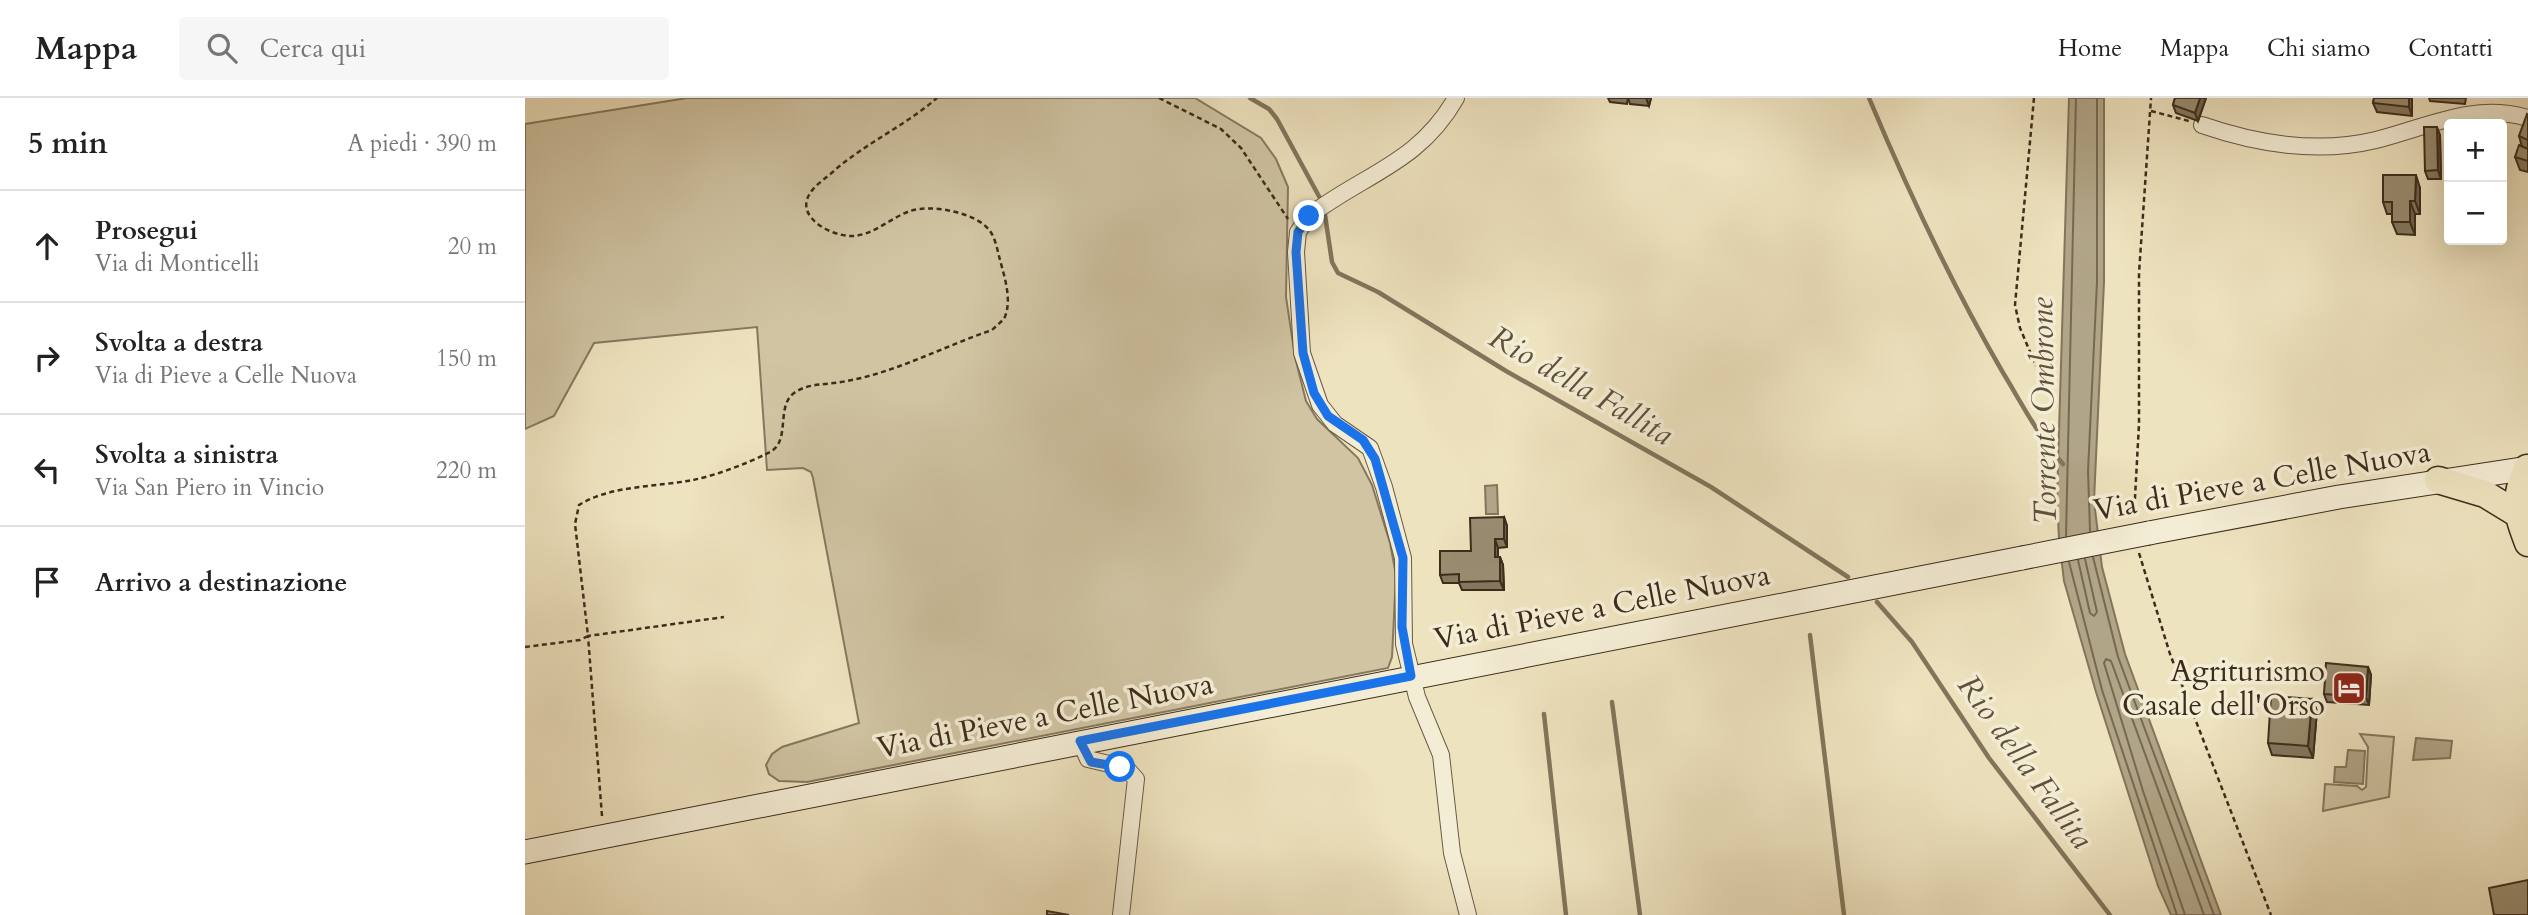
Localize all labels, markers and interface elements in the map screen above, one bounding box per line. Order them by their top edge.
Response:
search box [179,17,669,80]
text: Mappa [35,26,137,71]
icon: search [203,29,241,67]
text: Cerca qui [259,31,366,66]
text: Home [2058,32,2122,65]
text: Mappa [2160,32,2229,65]
text: Chi siamo [2267,32,2370,65]
text: Contatti [2408,32,2493,65]
map controls [2444,119,2507,245]
button: + [2444,119,2507,182]
text: 5 min [28,123,108,164]
text: A piedi · 390 m [347,128,497,159]
button: − [2444,182,2507,245]
route end [1293,200,1324,231]
text: Prosegui [95,213,198,248]
icon: ahead [28,227,66,265]
text: 20 m [448,231,497,262]
text: Via di Monticelli [95,248,259,279]
water label: Torrente Ombrone [2020,296,2068,525]
water label: Rio della Fallita [1481,316,1681,456]
text: Svolta a destra [95,325,263,360]
icon: right [28,339,66,377]
text: 150 m [436,343,497,374]
text: Via di Pieve a Celle Nuova [95,360,357,391]
street label: Via di Pieve a Celle Nuova [2090,431,2434,531]
text: Svolta a sinistra [95,437,278,472]
icon: left [28,451,66,489]
text: 220 m [436,455,497,486]
text: Via San Piero in Vincio [95,472,324,503]
street label: Via di Pieve a Celle Nuova [1430,554,1774,660]
icon: arrive [28,563,66,601]
text: Arrivo a destinazione [95,565,347,600]
place label: Agriturismo Casale dell'Orso [2122,651,2325,726]
street label: Via di Pieve a Celle Nuova [873,663,1217,769]
water label: Rio della Fallita [1947,666,2103,858]
hotel icon: Agriturismo Casale dell'Orso [2330,669,2368,707]
route start [1104,751,1135,782]

